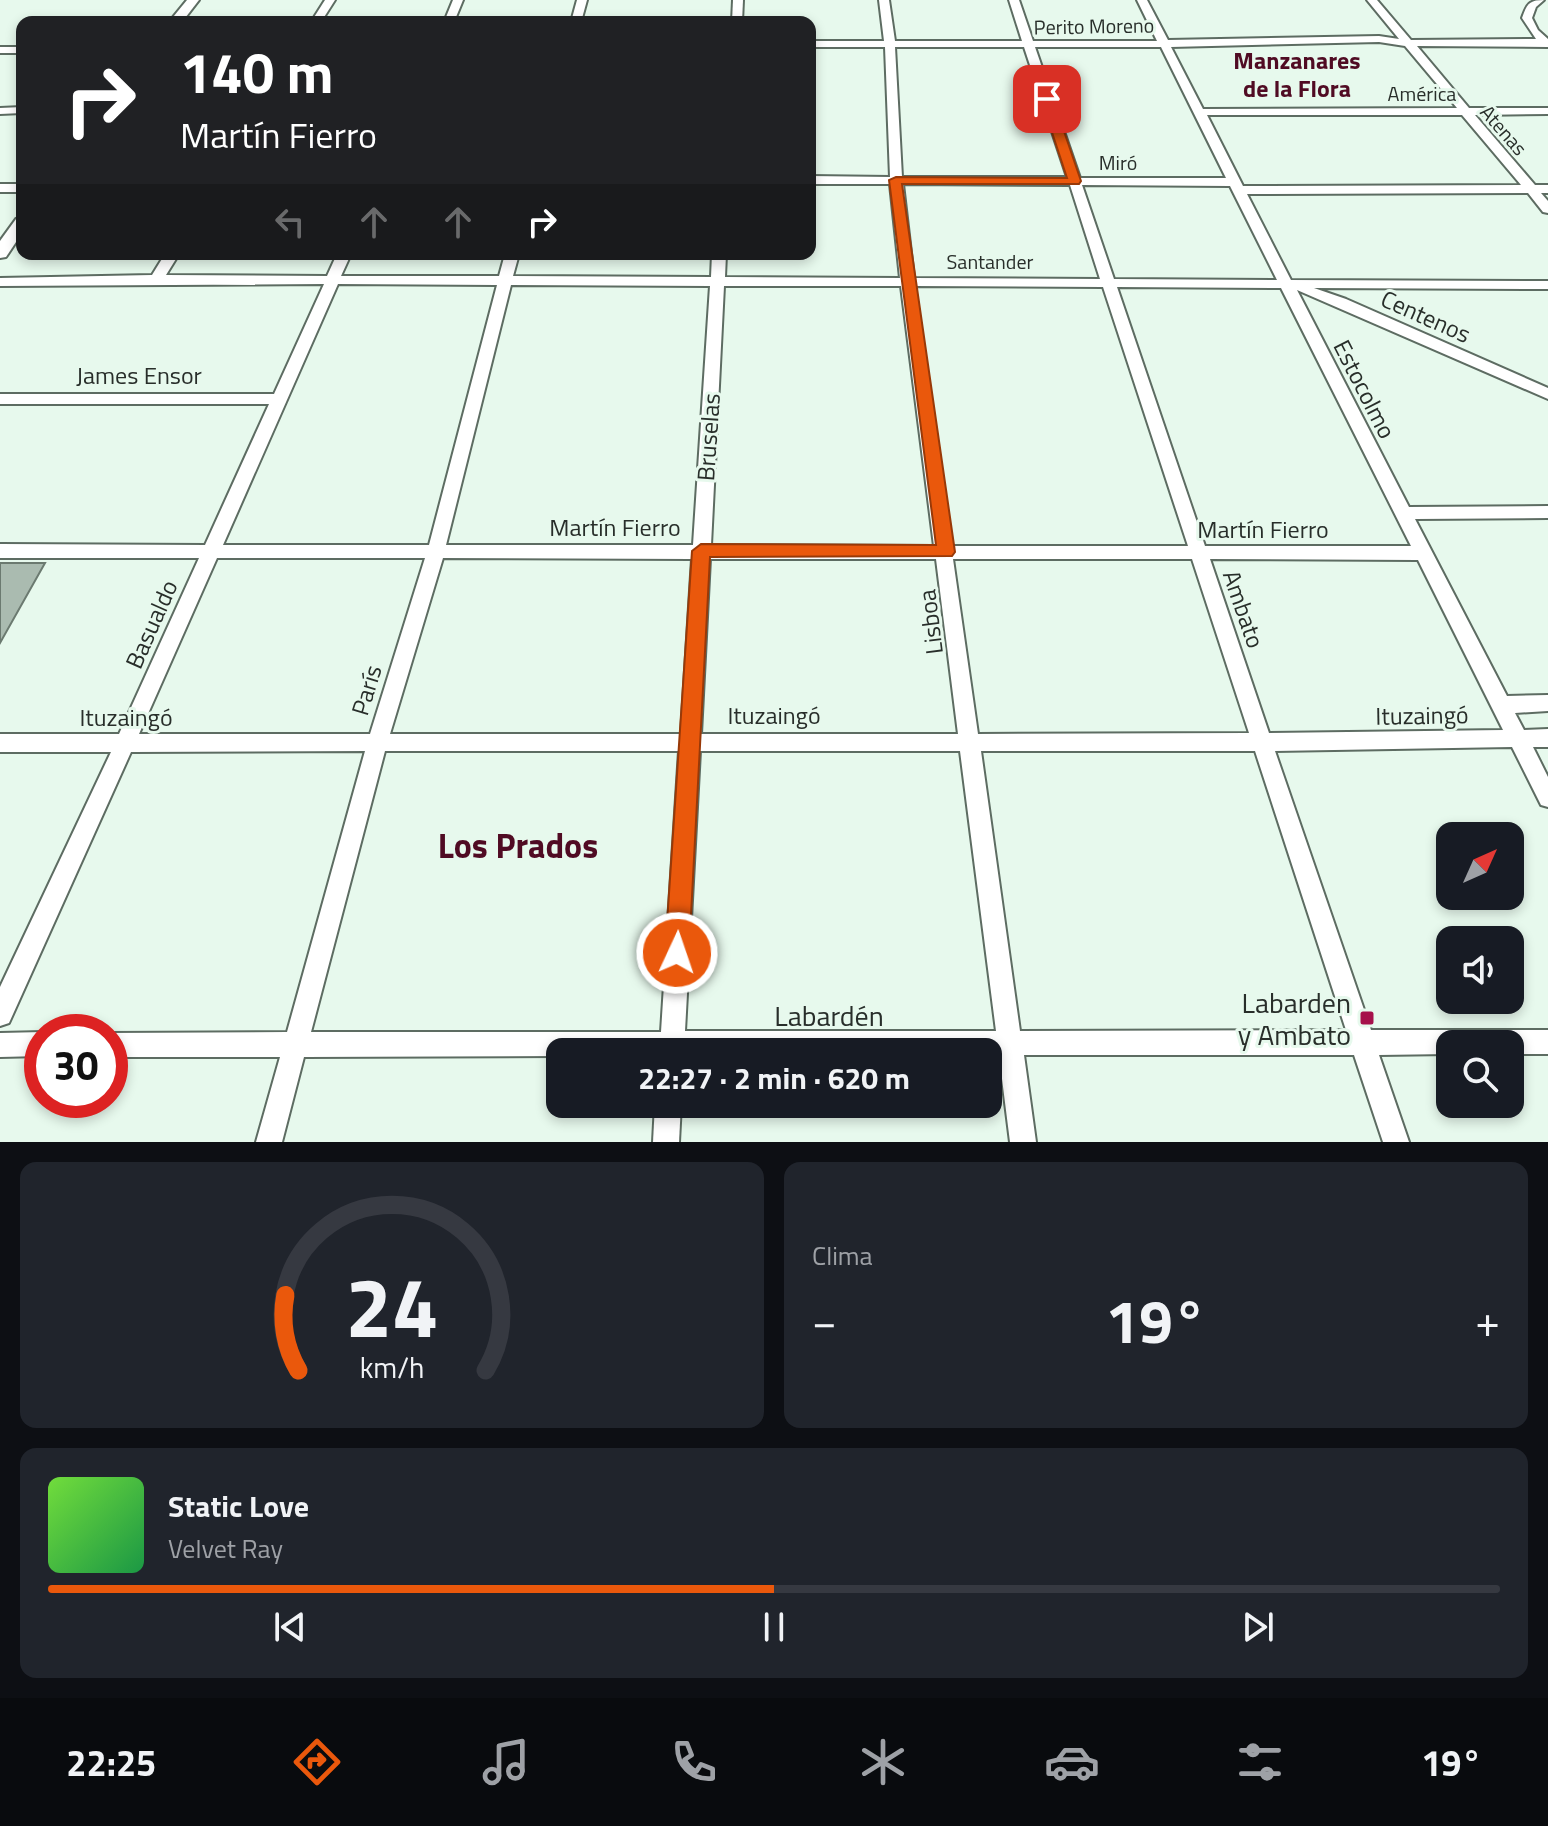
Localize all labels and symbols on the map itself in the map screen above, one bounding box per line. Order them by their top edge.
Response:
street label: Perito Moreno [1033,9,1155,43]
district label: Manzanares de la Flora [1233,42,1361,106]
pin [1013,65,1081,133]
street label: América [1388,78,1456,109]
street label: Atenas [1473,98,1535,162]
street label: Miró [1099,147,1137,178]
street label: Santander [947,246,1034,277]
street label: Centenos [1375,280,1477,352]
street label: Estocolmo [1325,333,1405,445]
street label: James Ensor [76,357,202,393]
street label: Bruselas [687,392,729,482]
street label: Martín Fierro [549,509,681,545]
street label: Martín Fierro [1197,511,1329,547]
street label: Ambato [1214,565,1274,653]
street label: Basualdo [116,574,186,674]
street label: Lisboa [908,587,952,657]
street label: París [341,660,391,720]
street label: Ituzaingó [1375,696,1469,734]
street label: Ituzaingó [727,697,821,733]
street label: Ituzaingó [79,699,173,735]
district label: Los Prados [438,819,598,871]
north arrow [1436,822,1524,910]
position arrow [635,911,719,995]
place label: Labarden y Ambato [1238,981,1351,1056]
street label: Labardén [774,994,884,1037]
marker: Labarden y Ambato [1358,1009,1376,1027]
speed limit sign: 30 [24,1014,128,1118]

